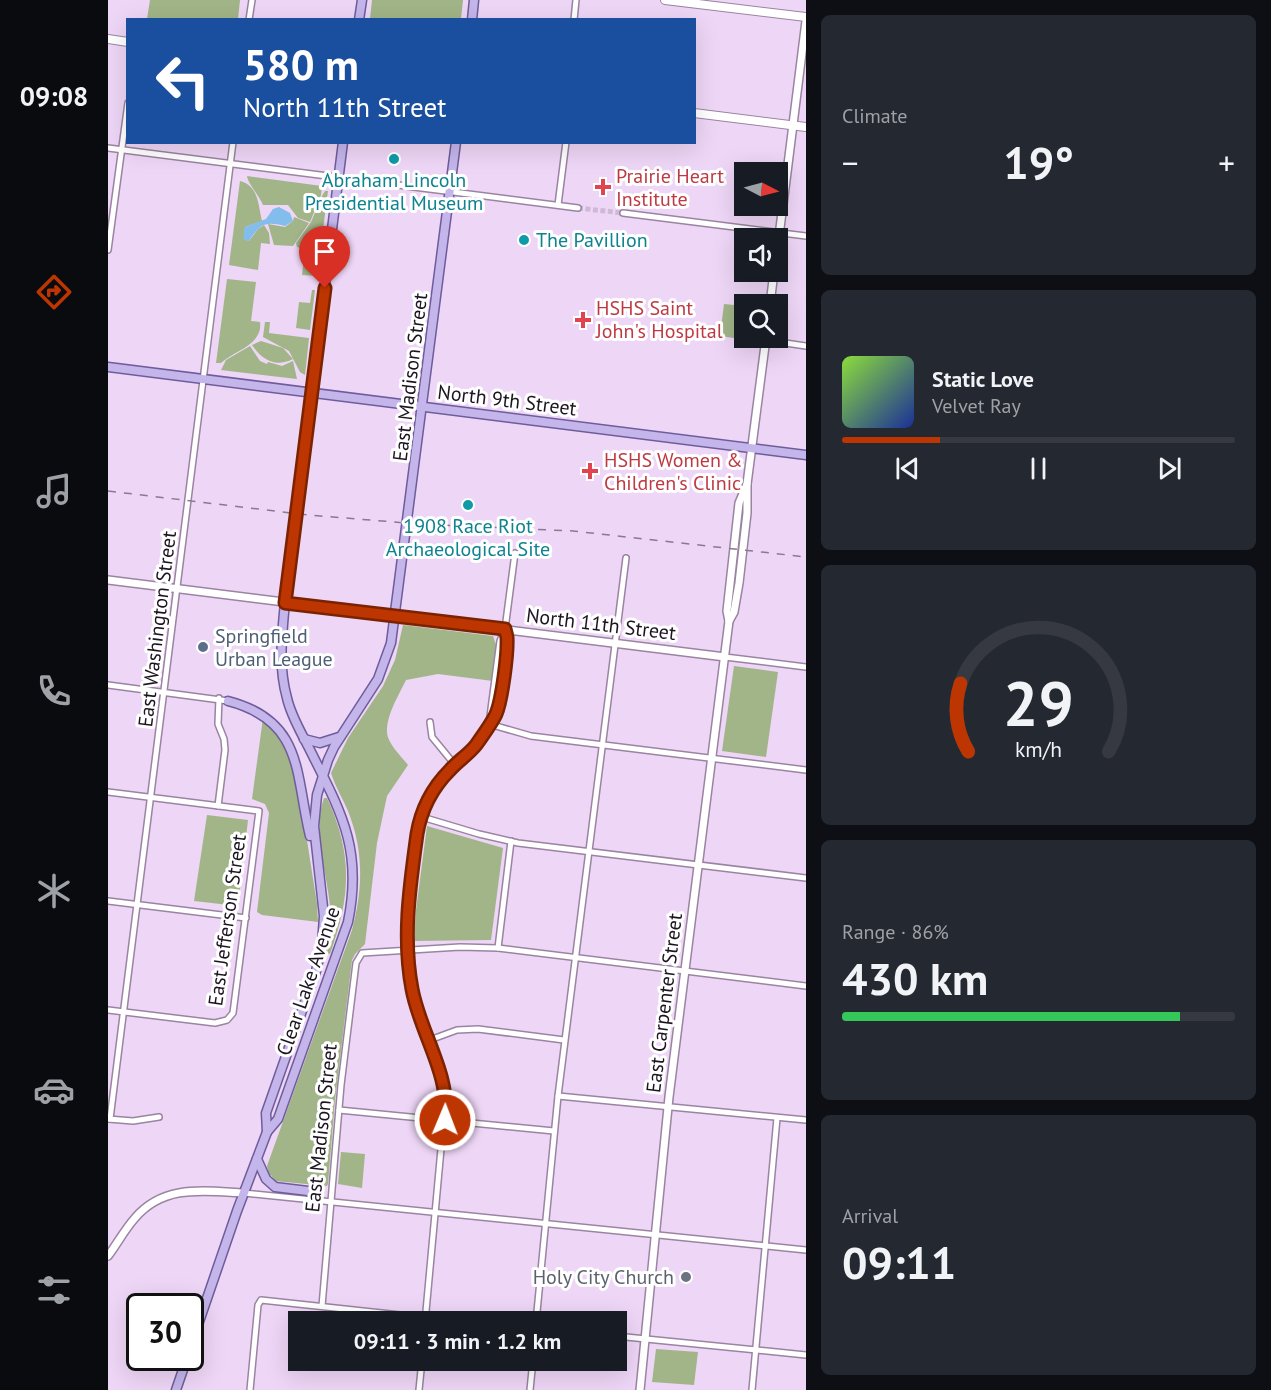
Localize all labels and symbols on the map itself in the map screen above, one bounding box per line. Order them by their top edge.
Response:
marker: Abraham Lincoln Presidential Museum [387,152,401,166]
north arrow [734,162,788,216]
place label: Prairie Heart Institute [616,163,724,212]
place label: Abraham Lincoln Presidential Museum [305,167,483,216]
marker: Prairie Heart Institute [594,178,612,196]
pin [299,226,350,288]
place label: The Pavillion [536,227,648,253]
marker: The Pavillion [517,233,531,247]
street label: East Madison Street [387,291,433,463]
place label: HSHS Saint John's Hospital [595,295,723,344]
marker: HSHS Saint John's Hospital [574,311,592,329]
street label: North 9th Street [436,379,578,421]
place label: HSHS Women & Children's Clinic [604,447,742,496]
marker: HSHS Women & Children's Clinic [581,462,599,480]
marker: 1908 Race Riot Archaeological Site [461,498,475,512]
place label: 1908 Race Riot Archaeological Site [386,513,550,562]
street label: East Washington Street [132,529,182,729]
street label: North 11th Street [525,602,678,646]
place label: Springfield Urban League [215,623,333,672]
marker: Springfield Urban League [196,640,210,654]
street label: East Jefferson Street [202,832,252,1008]
street label: Clear Lake Avenue [270,903,346,1059]
street label: East Carpenter Street [640,911,688,1094]
street label: East Madison Street [299,1042,343,1214]
position arrow [413,1088,477,1152]
place label: Holy City Church [533,1264,674,1290]
marker: Holy City Church [679,1270,693,1284]
speed limit sign: 30 [126,1293,204,1371]

